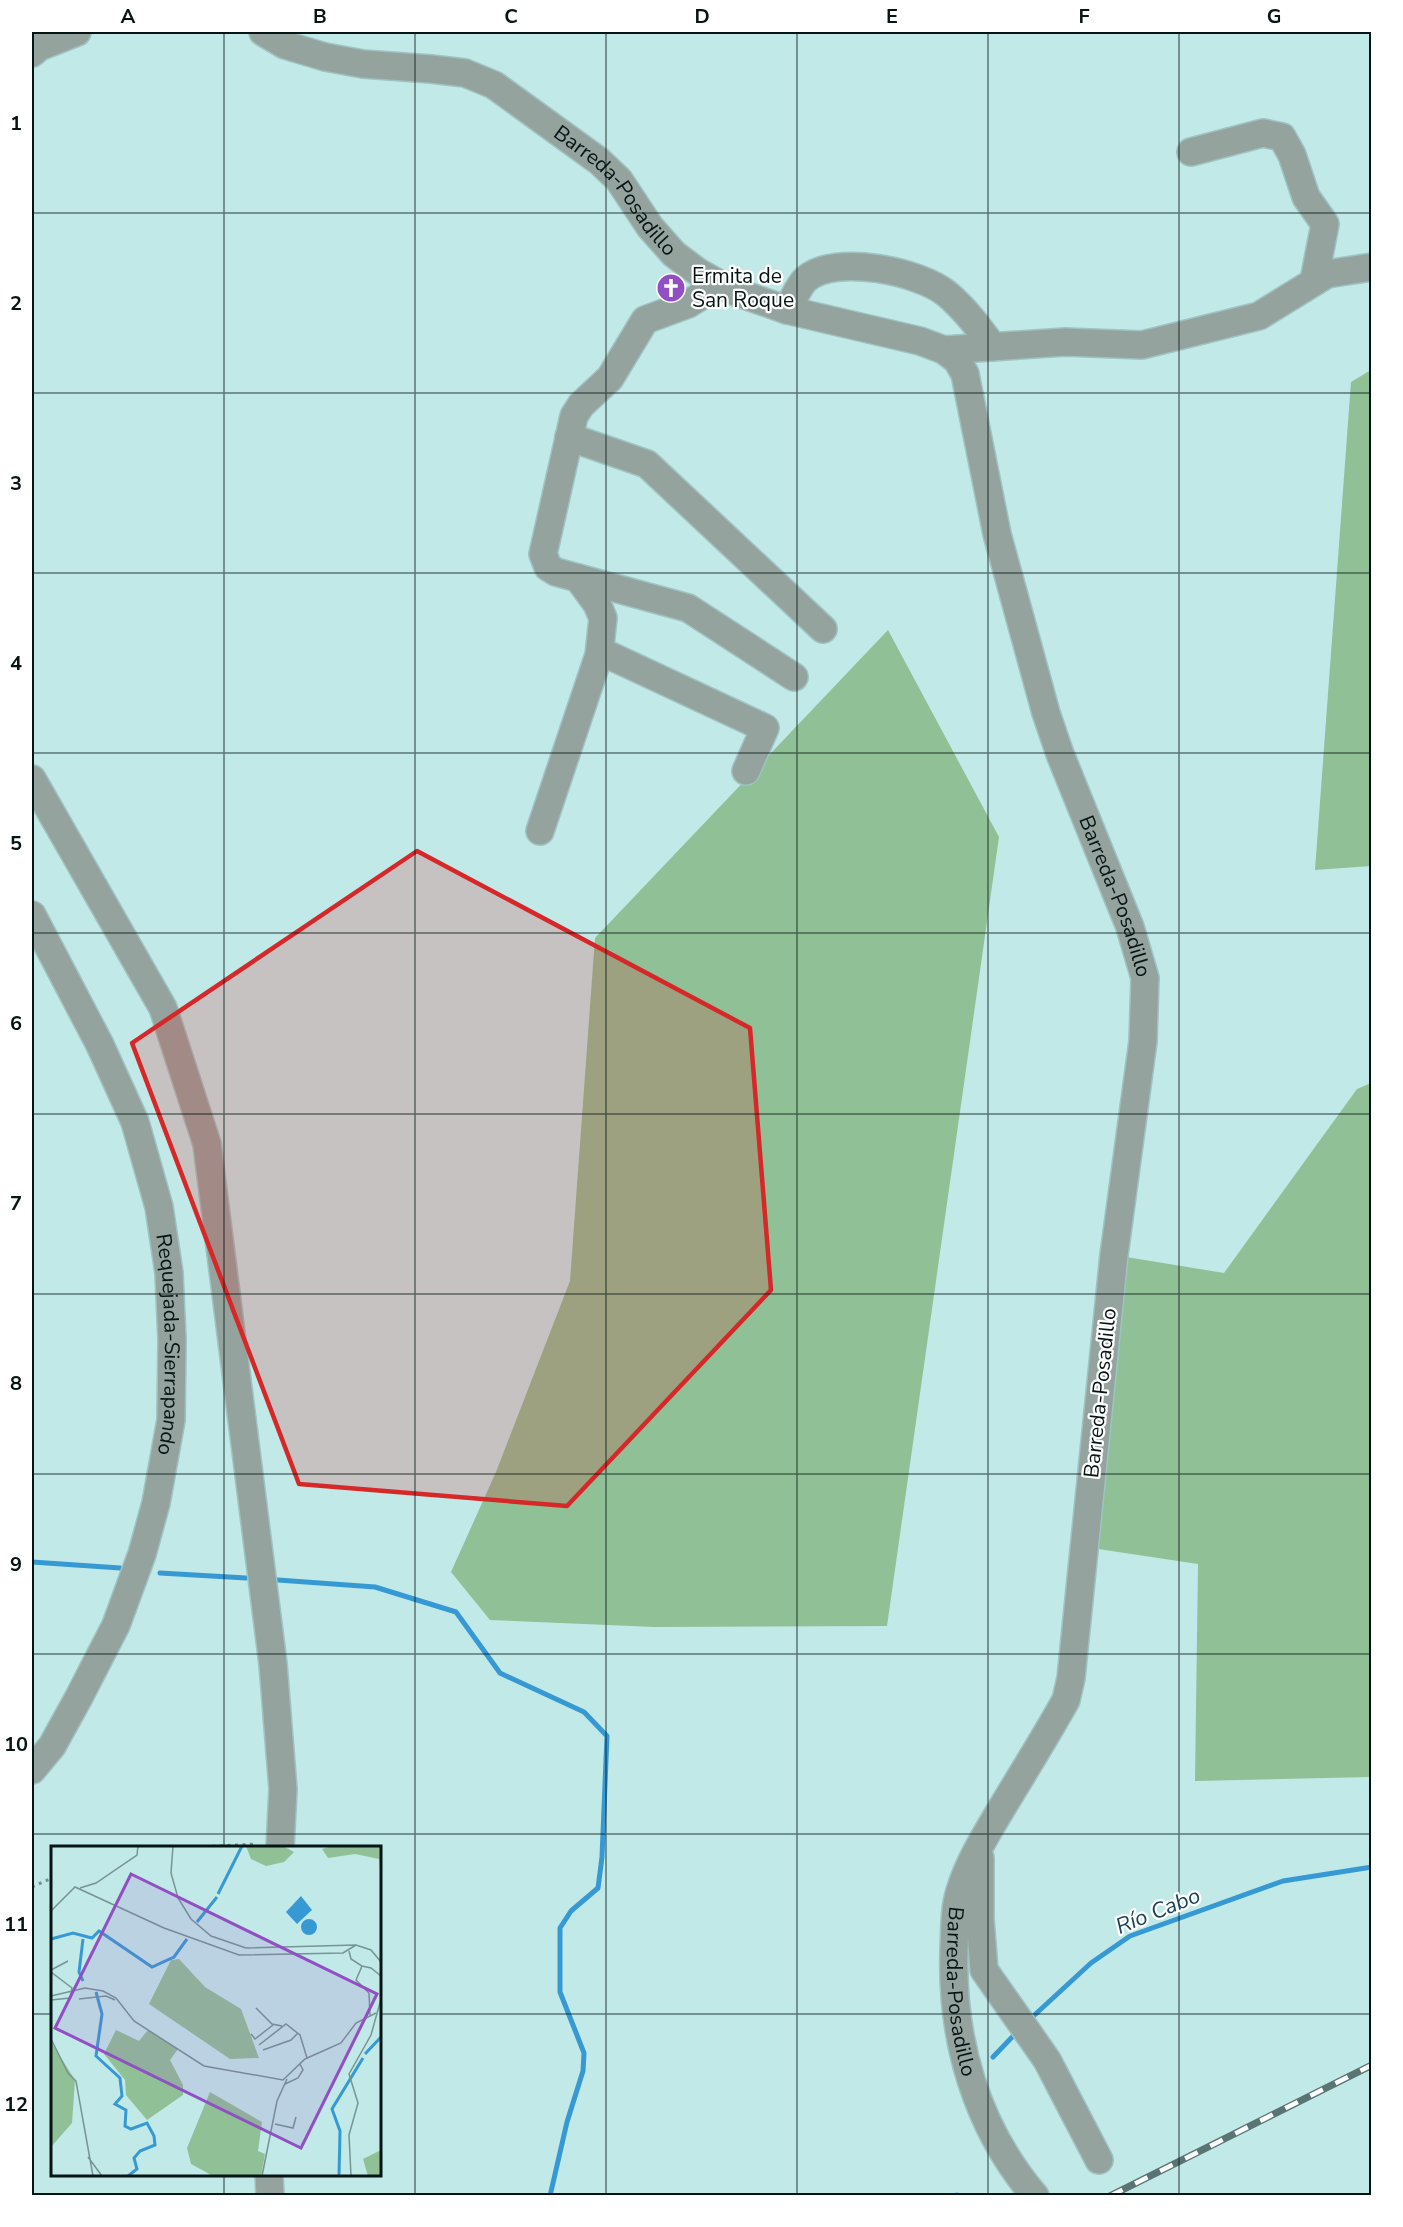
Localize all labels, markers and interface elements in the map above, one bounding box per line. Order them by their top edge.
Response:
text: A [121,3,136,30]
text: B [313,3,327,30]
text: C [504,3,518,30]
text: D [694,3,710,30]
text: E [886,3,898,30]
text: F [1078,3,1090,30]
text: G [1267,3,1281,30]
text: 1 [10,110,22,137]
street label: Barreda-Posadillo [548,119,683,262]
place label: Ermita de San Roque [692,262,794,314]
church icon: Ermita de San Roque [655,272,687,304]
text: 2 [10,290,22,317]
text: 3 [10,470,22,497]
text: 4 [10,650,22,677]
street label: Barreda-Posadillo [1072,811,1158,980]
text: 5 [10,830,22,857]
text: 6 [10,1010,22,1037]
text: 7 [10,1190,22,1217]
street label: Requejada-Sierrapando [149,1232,186,1458]
street label: Barreda-Posadillo [1077,1307,1123,1479]
text: 8 [10,1370,22,1397]
text: 9 [10,1551,22,1578]
text: 10 [4,1731,28,1758]
inset map [51,1846,381,2176]
water label: Río Cabo [1111,1880,1205,1942]
street label: Barreda-Posadillo [940,1905,983,2080]
text: 11 [4,1911,28,1938]
text: 12 [4,2091,28,2118]

